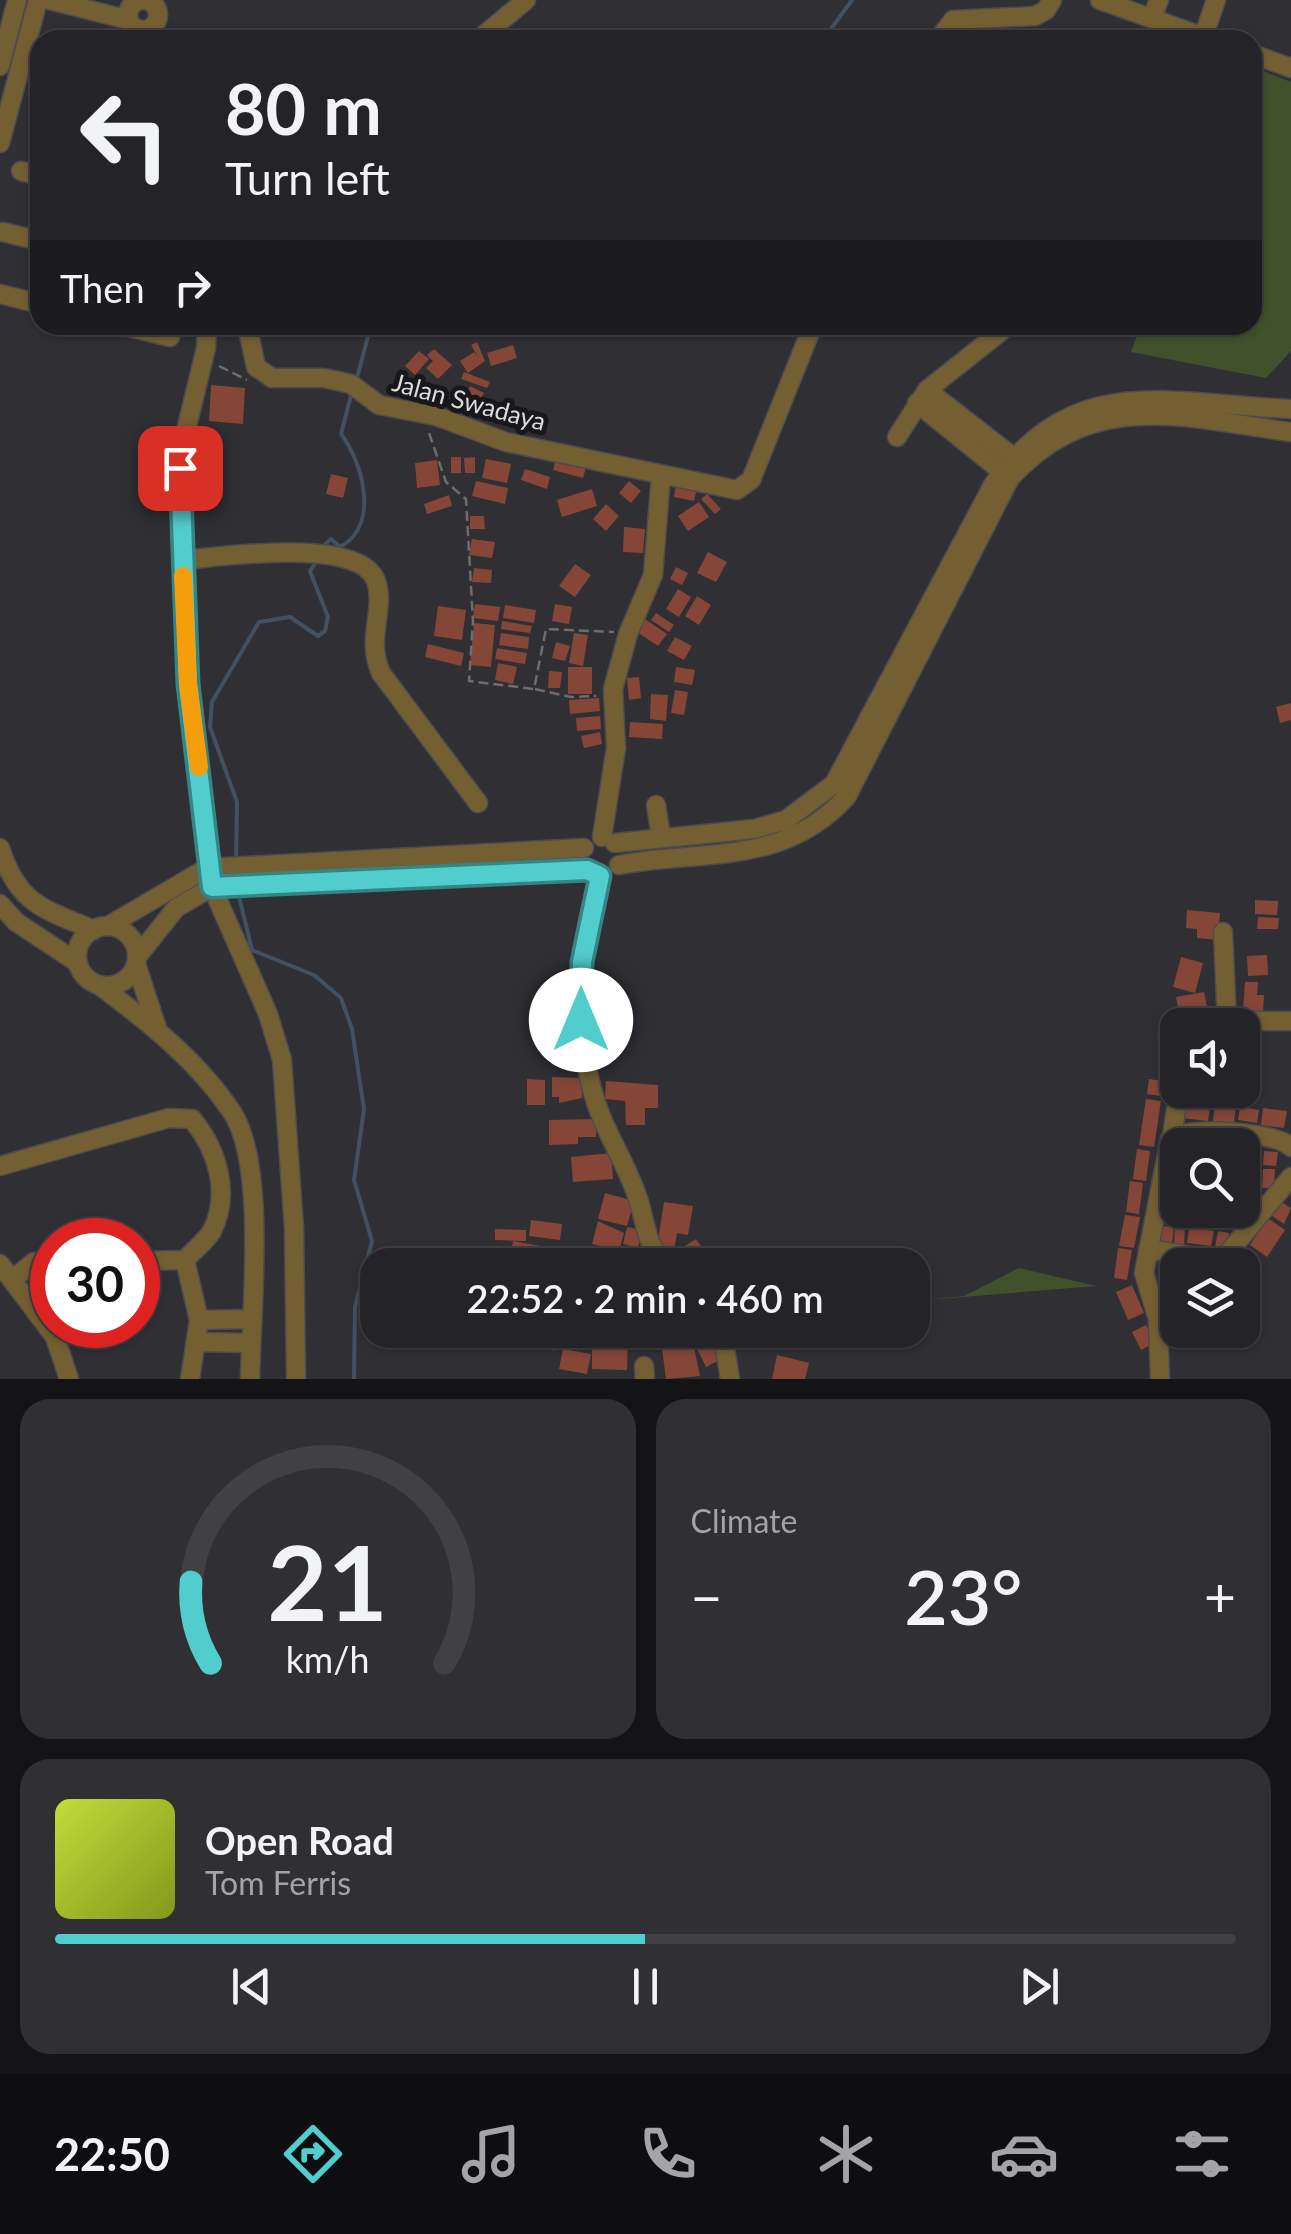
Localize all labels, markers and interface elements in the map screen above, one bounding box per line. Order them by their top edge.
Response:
text: 80 m [225,66,382,150]
icon: left [60,70,190,200]
text: Turn left [225,151,390,205]
icon: right [165,260,220,315]
text: Then [60,265,145,311]
street label: Jalan Swadaya [389,366,549,436]
pin [138,426,223,511]
icon: arrive [153,441,208,496]
position arrow [529,968,633,1072]
map controls [1160,1008,1260,1348]
button: sound [1160,1008,1260,1108]
button: search [1160,1128,1260,1228]
speed limit sign: 30 [30,1218,160,1348]
button: layers [1160,1248,1260,1348]
text: 22:52 · 2 min · 460 m [467,1275,823,1321]
text: Climate [691,1501,797,1540]
text: 21 [267,1518,388,1643]
text: 23° [904,1551,1022,1641]
text: − [691,1563,722,1629]
text: + [1204,1563,1236,1629]
text: km/h [286,1638,370,1681]
text: Open Road [205,1817,394,1863]
text: Tom Ferris [205,1863,351,1902]
icon: previous [224,1959,279,2014]
icon: pause [618,1959,673,2014]
icon: next [1012,1959,1067,2014]
icon: directions [278,2119,348,2189]
icon: music [456,2119,526,2189]
icon: phone [633,2119,703,2189]
icon: climate [811,2119,881,2189]
icon: car [989,2119,1059,2189]
icon: filters [1167,2119,1237,2189]
text: 22:50 [54,2127,170,2181]

